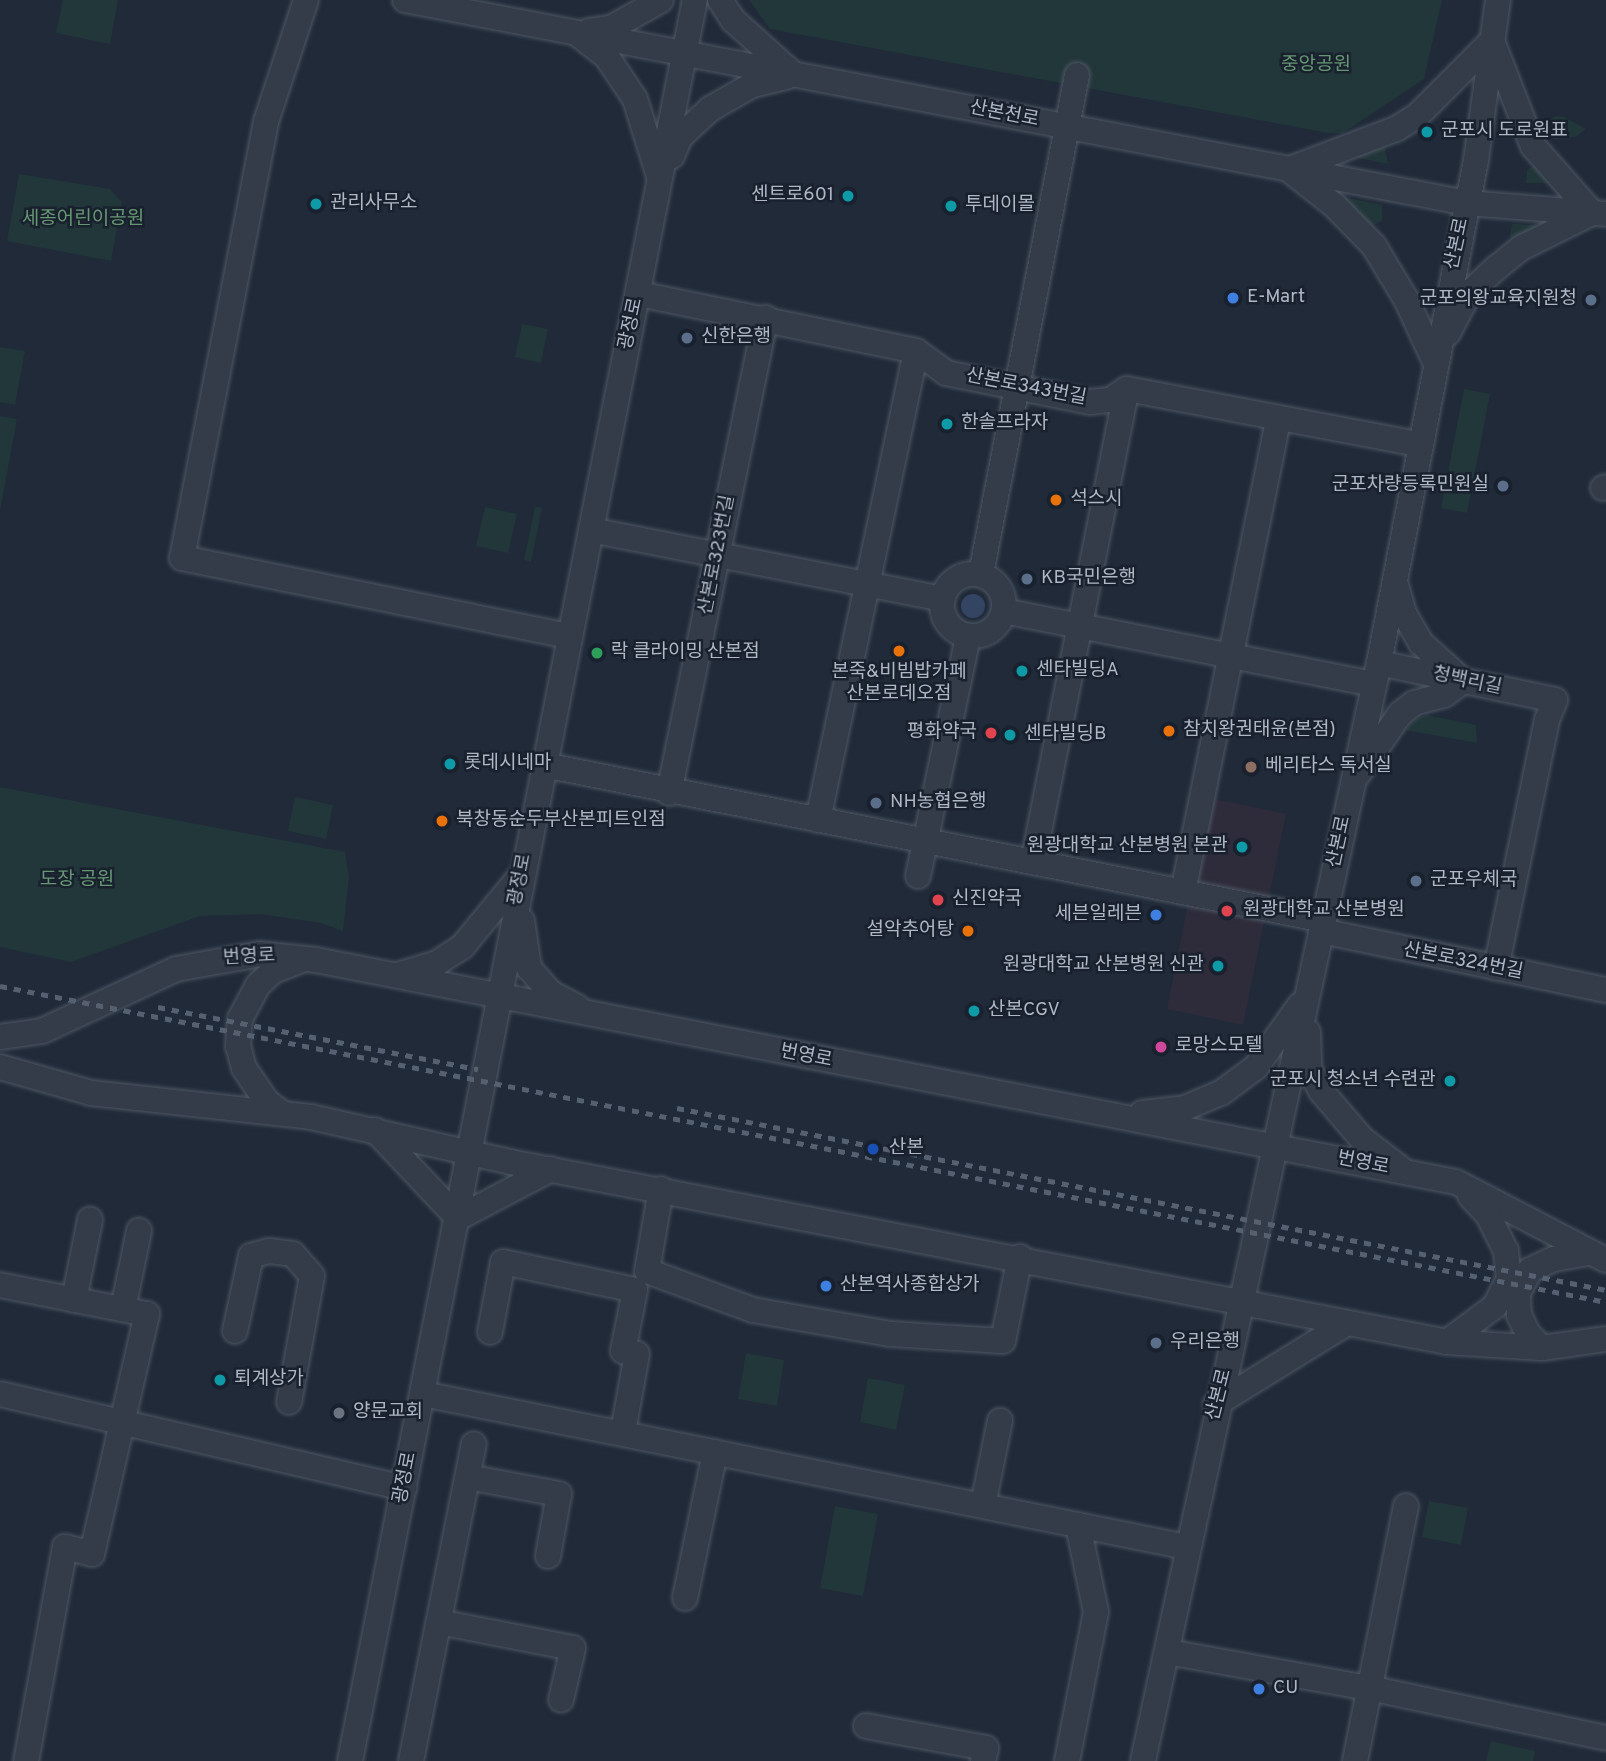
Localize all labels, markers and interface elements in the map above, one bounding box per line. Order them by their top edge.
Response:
park label: 중앙공원 [1281,55,1351,77]
street label: 산본천로 [968,97,1040,133]
place label: 군포시 도로원표 [1441,121,1568,143]
marker: 군포시 도로원표 [1419,124,1435,140]
place label: 센트로601 [751,185,834,207]
marker: 센트로601 [840,188,856,204]
place label: 관리사무소 [330,193,417,215]
place label: 투데이몰 [965,195,1035,217]
marker: 관리사무소 [308,196,324,212]
marker: 투데이몰 [943,198,959,214]
park label: 세종어린이공원 [22,209,144,231]
street label: 산본로 [1441,216,1475,272]
place label: E-Mart [1247,287,1305,309]
place label: 군포의왕교육지원청 [1420,289,1577,311]
marker: E-Mart [1225,290,1241,306]
marker: 군포의왕교육지원청 [1583,292,1599,308]
street label: 광정로 [615,296,649,352]
place label: 신한은행 [701,327,771,349]
marker: 신한은행 [679,330,695,346]
street label: 산본로343번길 [964,365,1088,411]
place label: 한솔프라자 [961,413,1048,435]
marker: 한솔프라자 [939,416,955,432]
place label: 군포차량등록민원실 [1332,475,1489,497]
marker: 군포차량등록민원실 [1495,478,1511,494]
place label: 석스시 [1070,489,1122,511]
marker: 석스시 [1048,492,1064,508]
street label: 산본로323번길 [695,493,741,617]
place label: KB국민은행 [1041,568,1136,590]
marker: KB국민은행 [1019,571,1035,587]
place label: 락 클라이밍 산본점 [611,642,760,664]
marker: 본죽&비빔밥카페 산본로데오점 [891,643,907,659]
marker: 락 클라이밍 산본점 [589,645,605,661]
place label: 센타빌딩A [1036,660,1119,682]
place label: 본죽&비빔밥카페 산본로데오점 [831,662,967,706]
marker: 센타빌딩A [1014,663,1030,679]
street label: 청백리길 [1430,664,1504,700]
place label: 참치왕권태윤(본점) [1183,720,1336,742]
place label: 평화약국 [907,722,977,744]
marker: 참치왕권태윤(본점) [1161,723,1177,739]
place label: 센타빌딩B [1024,724,1106,746]
marker: 평화약국 [983,725,999,741]
marker: 센타빌딩B [1002,727,1018,743]
place label: 롯데시네마 [464,753,551,775]
marker: 롯데시네마 [442,756,458,772]
place label: 베리타스 독서실 [1265,756,1392,778]
marker: 베리타스 독서실 [1243,759,1259,775]
place label: NH농협은행 [890,792,987,814]
marker: NH농협은행 [868,795,884,811]
place label: 북창동순두부산본피트인점 [456,810,666,832]
marker: 북창동순두부산본피트인점 [434,813,450,829]
street label: 산본로 [1323,814,1357,870]
place label: 원광대학교 산본병원 본관 [1027,836,1228,858]
marker: 원광대학교 산본병원 본관 [1234,839,1250,855]
street label: 광정로 [505,852,537,908]
park label: 도장 공원 [40,870,114,892]
place label: 군포우체국 [1430,870,1517,892]
marker: 군포우체국 [1408,873,1424,889]
place label: 신진약국 [952,889,1022,911]
marker: 신진약국 [930,892,946,908]
place label: 원광대학교 산본병원 [1243,900,1405,922]
marker: 원광대학교 산본병원 [1217,901,1237,921]
place label: 세븐일레븐 [1055,904,1142,926]
marker: 세븐일레븐 [1148,907,1164,923]
place label: 설악추어탕 [867,920,954,942]
marker: 설악추어탕 [960,923,976,939]
street label: 산본로324번길 [1401,939,1525,985]
street label: 번영로 [222,945,276,971]
place label: 원광대학교 산본병원 신관 [1003,955,1204,977]
marker: 원광대학교 산본병원 신관 [1210,958,1226,974]
place label: 산본CGV [988,1000,1060,1022]
marker: 산본CGV [966,1003,982,1019]
place label: 로망스모텔 [1175,1036,1262,1058]
marker: 로망스모텔 [1153,1039,1169,1055]
street label: 번영로 [778,1041,834,1073]
place label: 군포시 청소년 수련관 [1270,1070,1436,1092]
marker: 군포시 청소년 수련관 [1442,1073,1458,1089]
place label: 산본 [889,1138,924,1160]
marker: 산본 [863,1139,883,1159]
street label: 번영로 [1335,1148,1391,1180]
place label: 산본역사종합상가 [840,1275,980,1297]
marker: 산본역사종합상가 [818,1278,834,1294]
place label: 우리은행 [1170,1332,1240,1354]
marker: 우리은행 [1148,1335,1164,1351]
street label: 산본로 [1203,1367,1237,1423]
place label: 퇴계상가 [234,1369,304,1391]
marker: 퇴계상가 [212,1372,228,1388]
place label: 양문교회 [353,1402,423,1424]
marker: 양문교회 [331,1405,347,1421]
street label: 광정로 [390,1450,422,1506]
place label: CU [1273,1678,1298,1700]
marker: CU [1251,1681,1267,1697]

